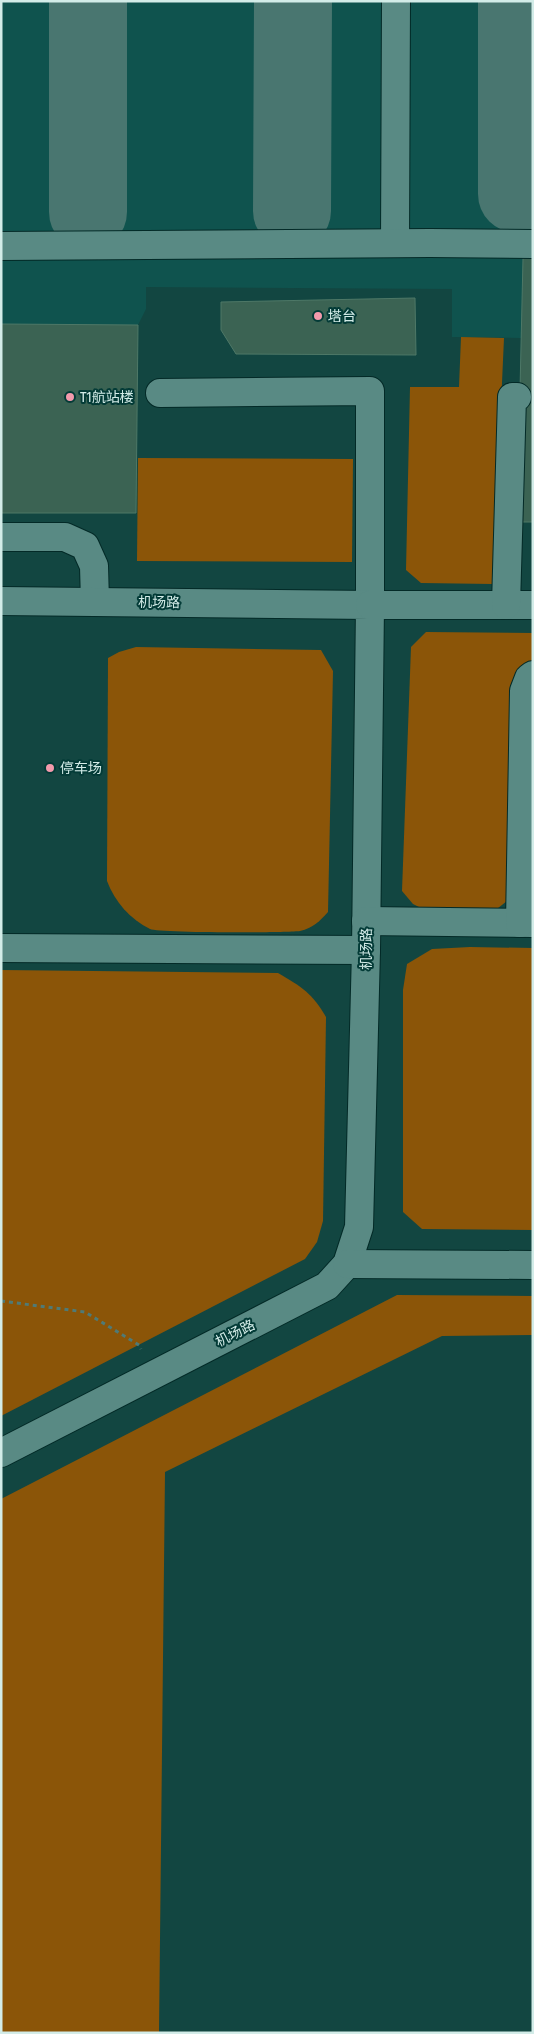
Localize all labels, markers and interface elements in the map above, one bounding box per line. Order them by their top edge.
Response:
place label: 塔台 [328,308,356,325]
marker: 塔台 [312,310,324,322]
place label: T1航站楼 [80,389,134,406]
marker: T1航站楼 [64,391,76,403]
street label: 机场路 [138,594,180,611]
place label: 停车场 [60,760,102,777]
marker: 停车场 [44,762,56,774]
street label: 机场路 [358,928,375,970]
street label: 机场路 [213,1316,258,1351]

